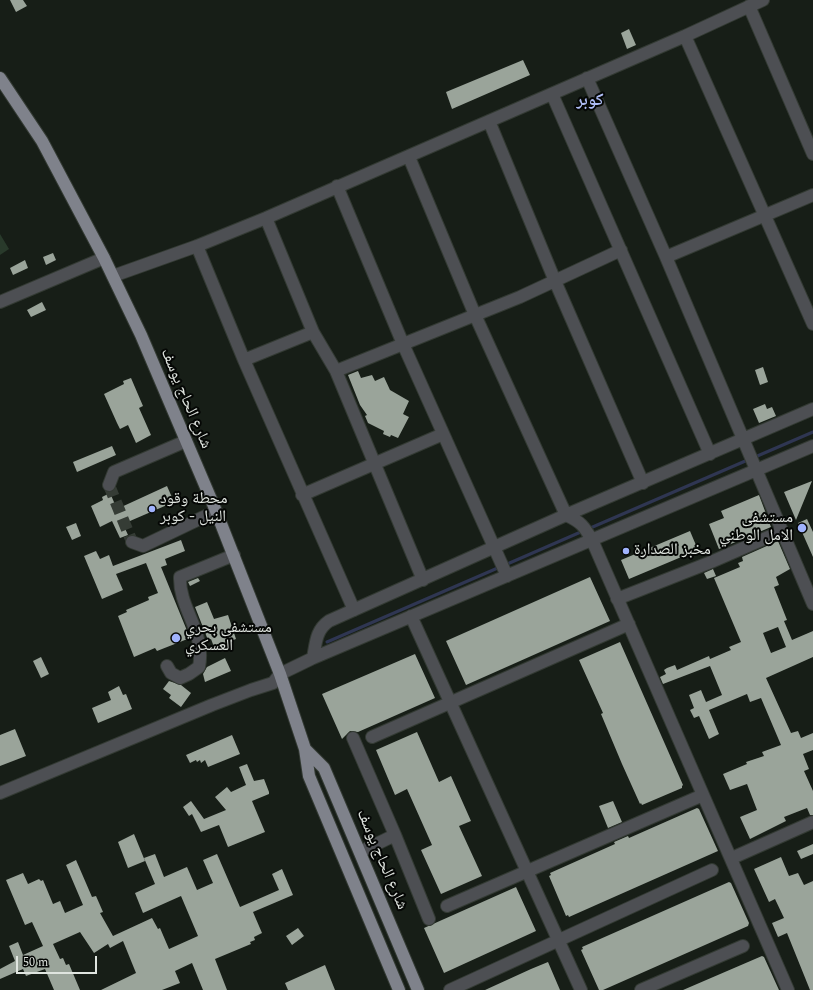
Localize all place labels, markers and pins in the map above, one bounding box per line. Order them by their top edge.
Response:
place label: محطة وقود النيل - كوبر [160,490,228,528]
marker: محطة وقود النيل - كوبر [147,504,157,514]
place label: مستشفى الامل الوطني [719,509,793,547]
marker: مستشفى الامل الوطني [796,522,808,534]
place label: مخبز الصدارة [634,541,711,561]
marker: مخبز الصدارة [621,546,631,556]
place label: مستشفى بحري العسكري [185,619,272,657]
marker: مستشفى بحري العسكري [170,632,182,644]

